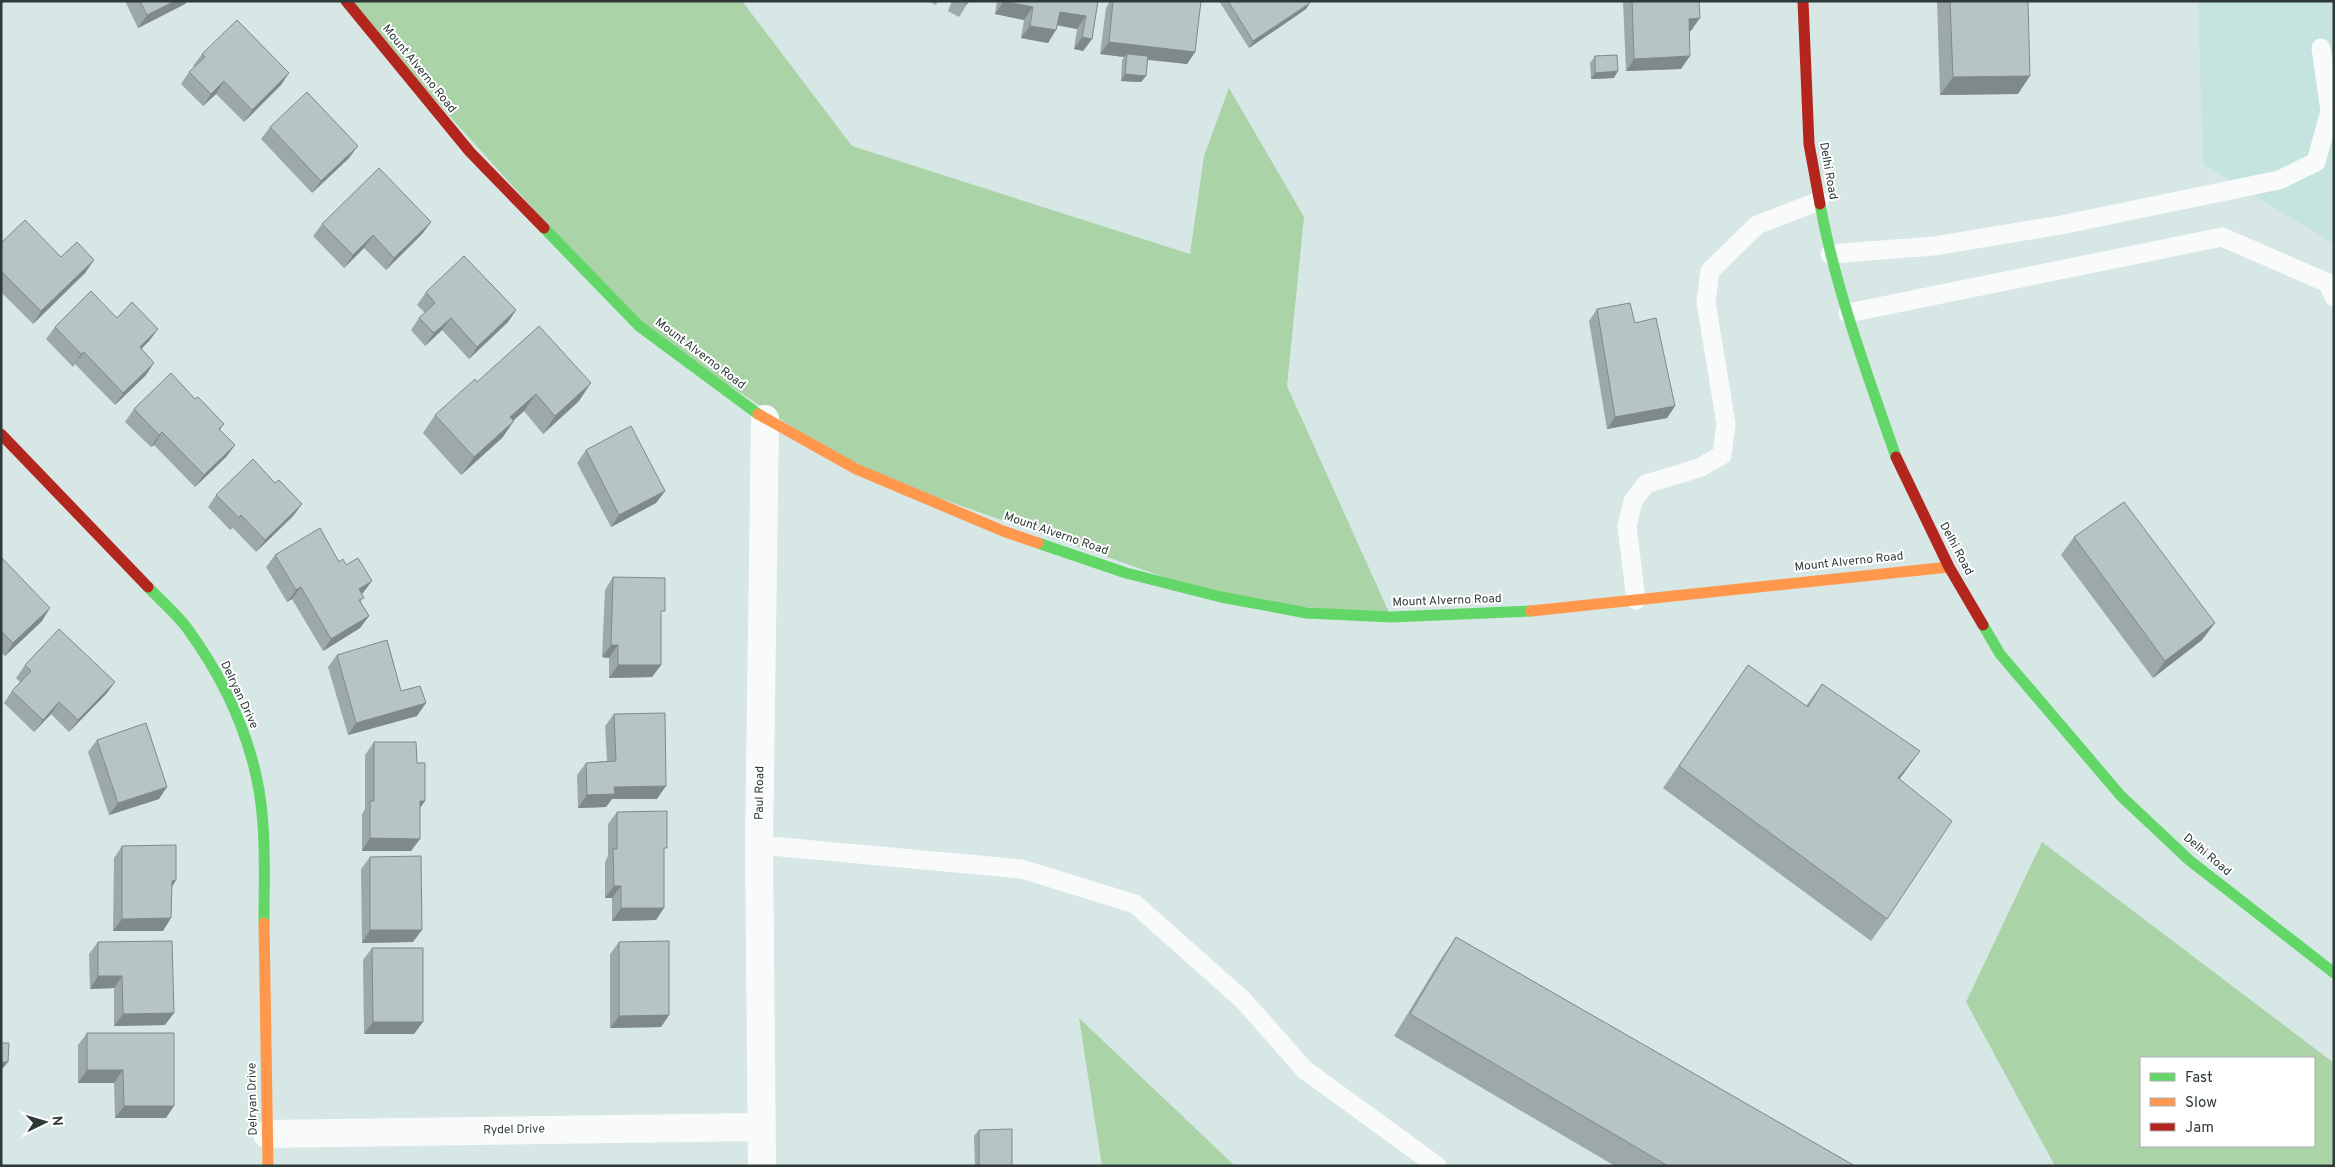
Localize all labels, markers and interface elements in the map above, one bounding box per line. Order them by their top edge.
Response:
street label: Mount Alverno Road [378,21,460,117]
street label: Delhi Road [1815,141,1841,201]
street label: Mount Alverno Road [651,315,749,393]
street label: Mount Alverno Road [1002,509,1110,559]
street label: Delhi Road [1935,520,1977,578]
street label: Mount Alverno Road [1794,548,1904,576]
street label: Mount Alverno Road [1392,591,1502,611]
street label: Delryan Drive [216,659,262,731]
street label: Paul Road [752,766,768,820]
street label: Delhi Road [2180,830,2234,880]
legend [2140,1057,2315,1147]
street label: Delryan Drive [244,1062,262,1136]
text: Fast [2185,1069,2213,1088]
text: Slow [2185,1094,2217,1113]
north arrow [20,1097,70,1147]
text: N [48,1115,65,1127]
text: Jam [2185,1119,2214,1138]
street label: Rydel Drive [483,1121,545,1139]

